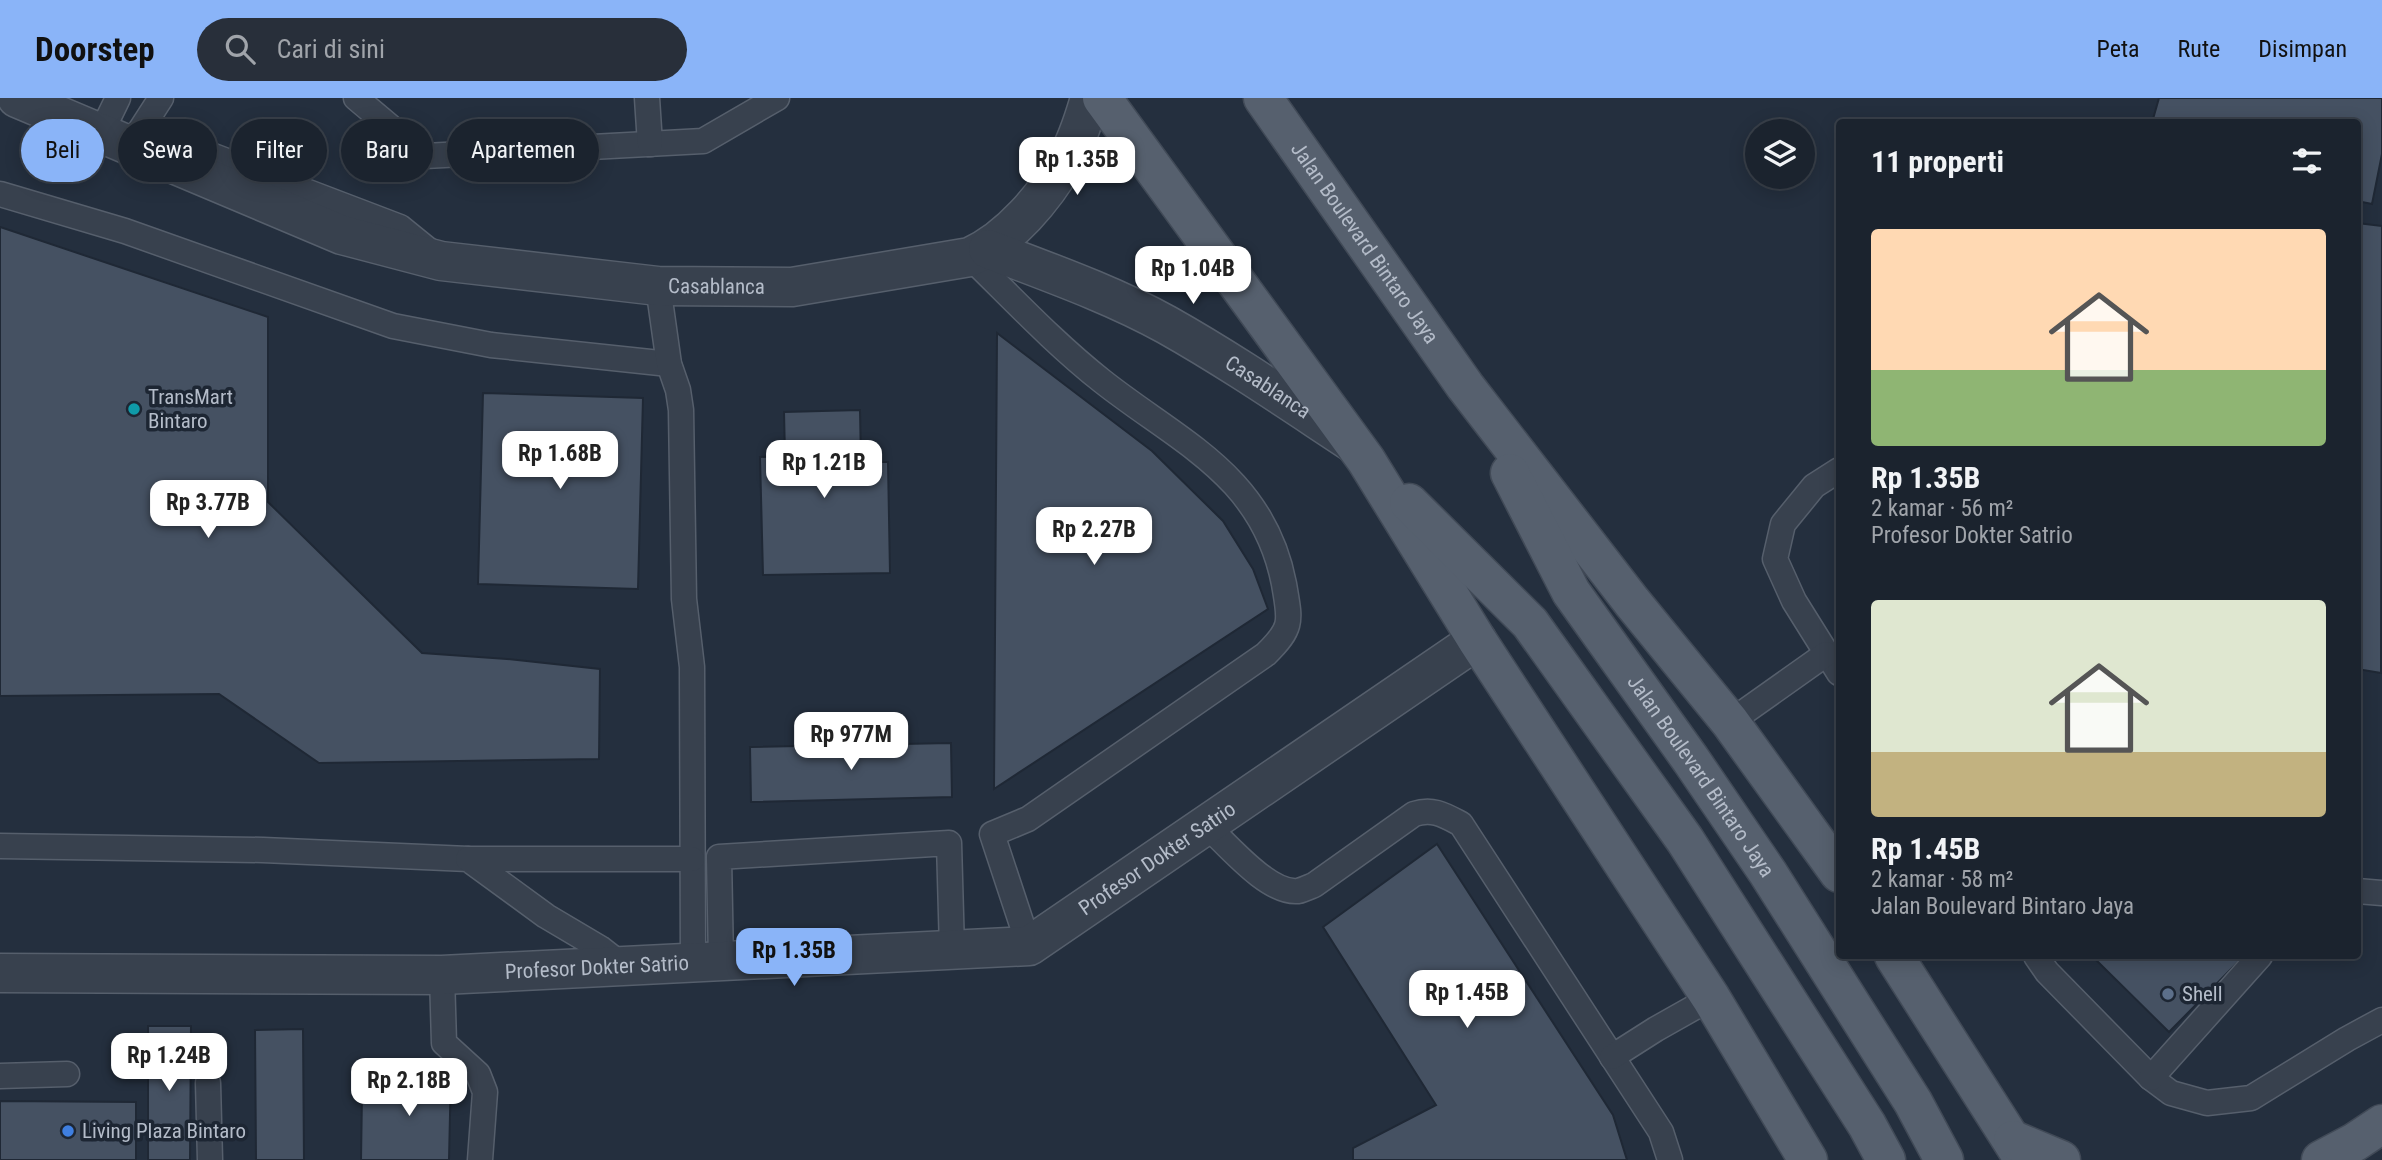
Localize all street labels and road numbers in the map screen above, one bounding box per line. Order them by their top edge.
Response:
street label: Jalan Boulevard Bintaro Jaya [1286,138,1443,348]
street label: Casablanca [668,274,765,299]
street label: Casablanca [1221,351,1315,424]
street label: Jalan Boulevard Bintaro Jaya [1622,671,1779,882]
street label: Profesor Dokter Satrio [1074,797,1240,920]
street label: Profesor Dokter Satrio [504,951,689,984]

